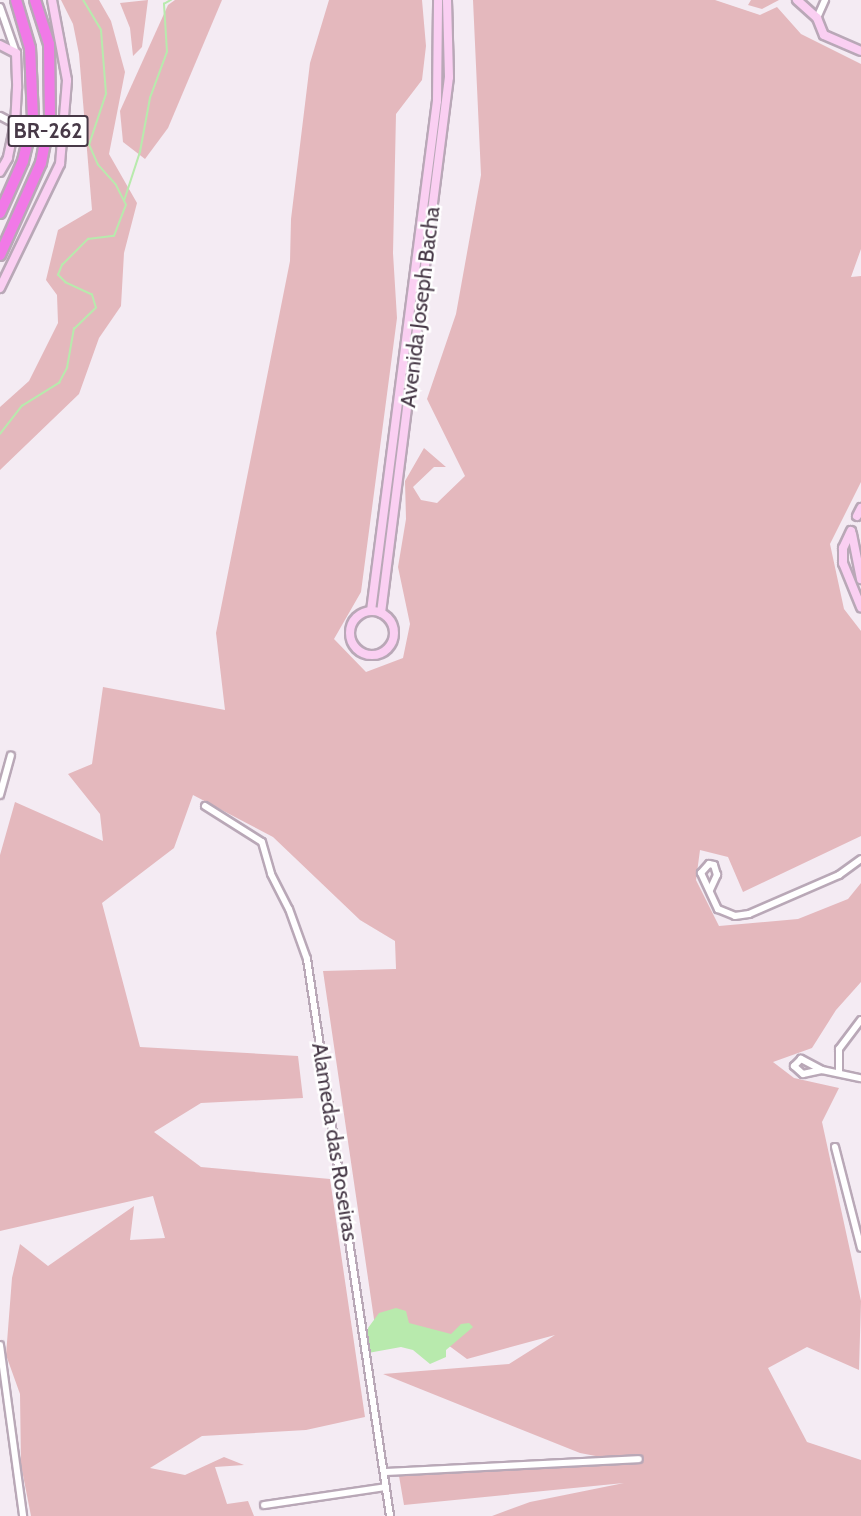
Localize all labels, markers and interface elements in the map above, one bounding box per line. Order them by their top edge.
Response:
road number: BR-262 [8,113,88,149]
street label: Avenida Joseph Bacha [395,205,445,409]
street label: Alameda das Roseiras [306,1041,364,1243]

